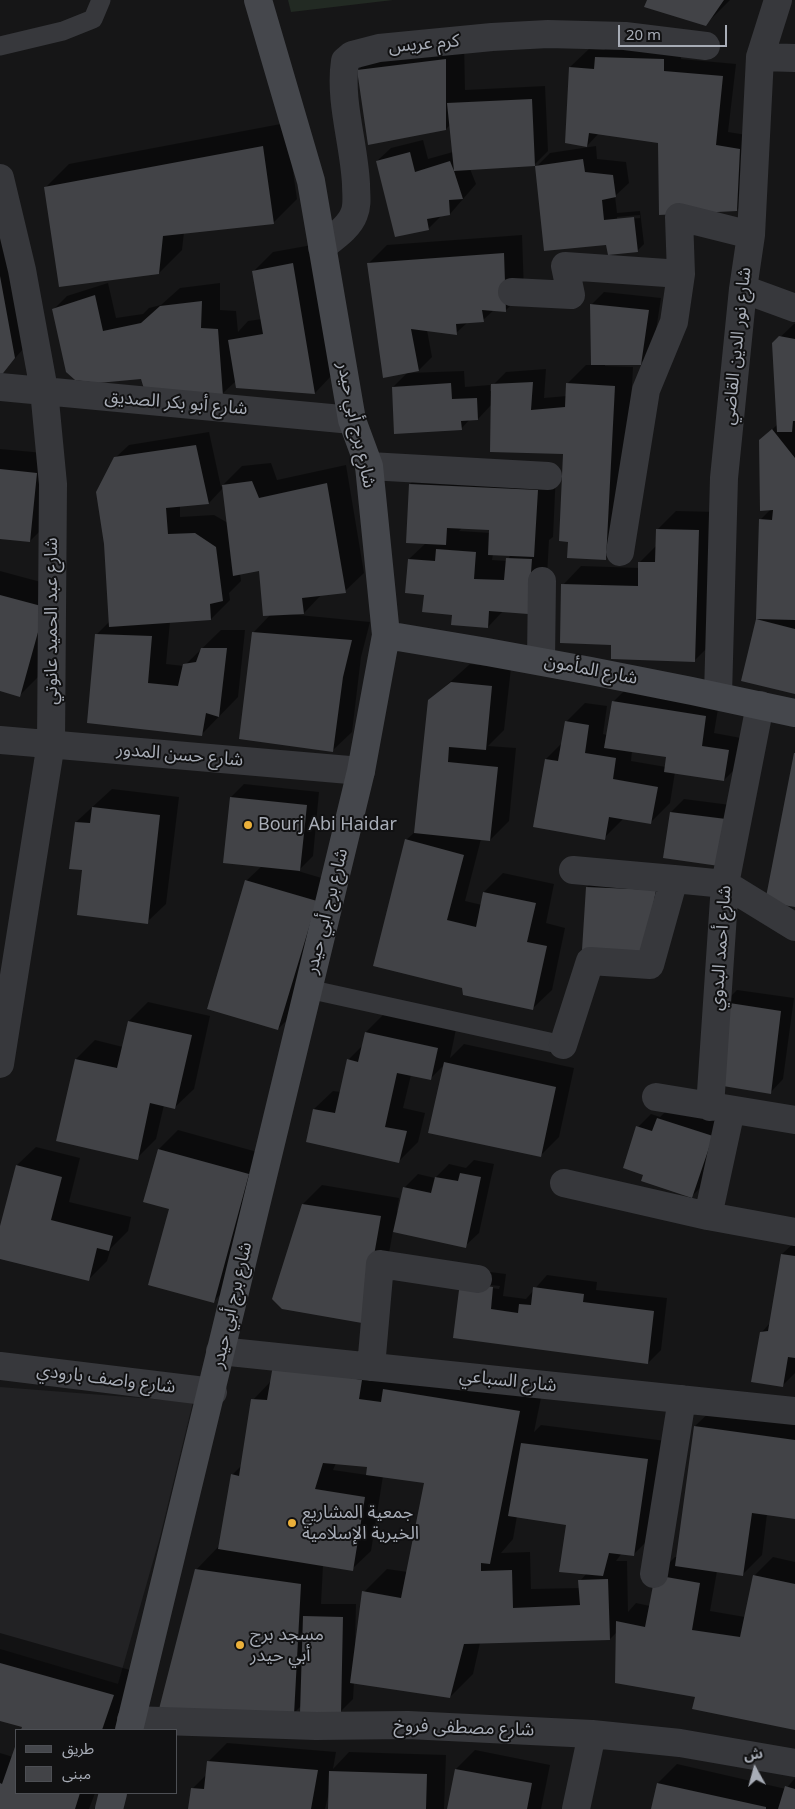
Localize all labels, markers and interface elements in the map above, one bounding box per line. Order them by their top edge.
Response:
scale bar [620,15,729,47]
text: 20 m [626,24,661,44]
street label: كرم عريس [388,30,460,58]
street label: شارع نور الدين القاضي [718,266,756,426]
street label: شارع برج أبي حيدر [332,360,380,490]
street label: شارع أبو بكر الصديق [104,386,248,420]
street label: شارع عبد الحميد عانوتي [41,537,63,705]
street label: شارع المأمون [543,650,639,690]
street label: شارع حسن المدور [116,739,244,771]
place label: Bourj Abi Haidar [258,814,397,836]
marker: Bourj Abi Haidar [242,819,254,831]
street label: شارع برج أبي حيدر [301,846,353,976]
street label: شارع أحمد البدوي [706,885,736,1011]
street label: شارع برج أبي حيدر [207,1240,257,1370]
street label: شارع واصف بارودي [35,1360,177,1398]
street label: شارع السباعي [458,1365,558,1397]
place label: جمعية المشاريع الخيرية الإسلامية [302,1502,419,1545]
marker: جمعية المشاريع الخيرية الإسلامية [286,1517,298,1529]
place label: مسجد برج أبي حيدر [250,1624,324,1666]
marker: مسجد برج أبي حيدر [234,1639,246,1651]
street label: شارع مصطفى فروخ [393,1715,535,1741]
legend [15,1729,178,1794]
text: طريق [62,1738,94,1758]
text: ش [742,1743,764,1764]
north arrow [730,1744,780,1794]
text: مبنى [62,1763,91,1783]

